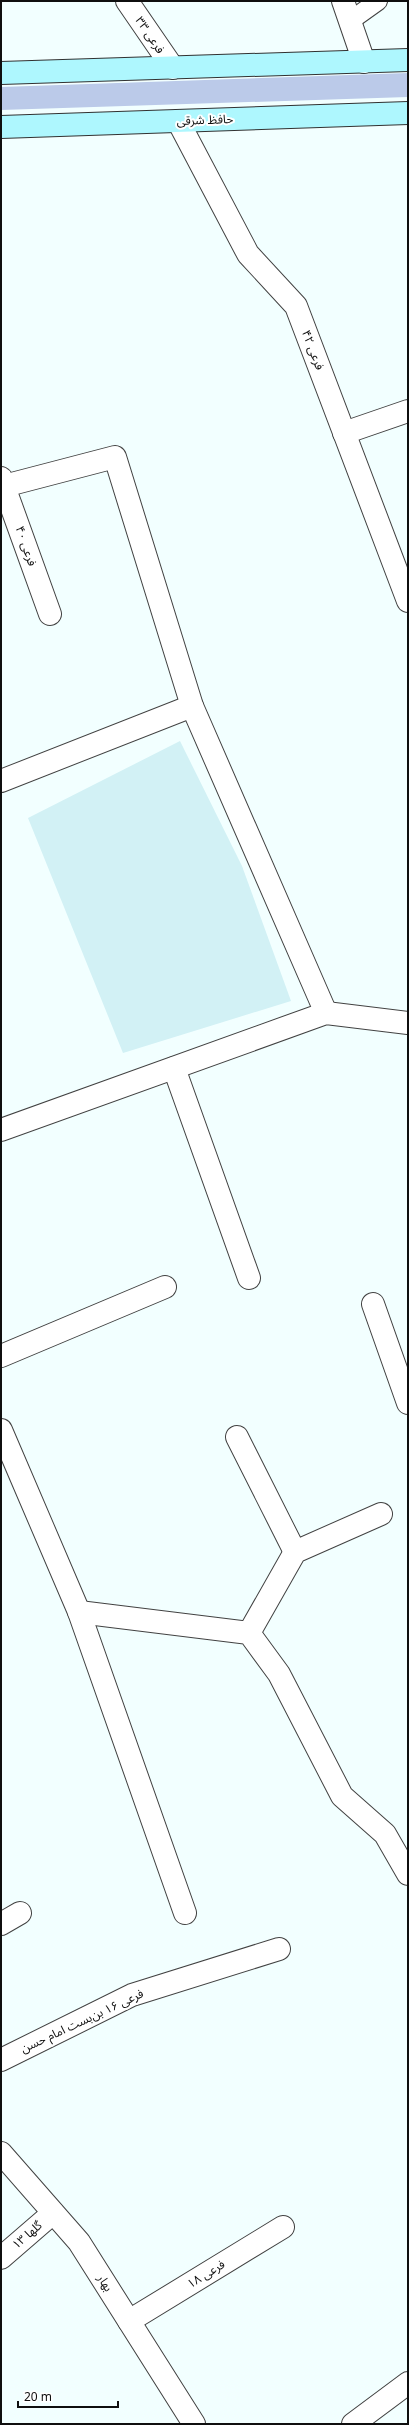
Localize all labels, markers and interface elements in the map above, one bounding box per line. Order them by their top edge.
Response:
street label: فرعی ۳۳ [128,11,172,59]
street label: حافظ شرقی [176,107,234,134]
street label: فرعی ۴۲ [293,326,332,374]
street label: فرعی ۴۰ [7,522,44,570]
street label: فرعی ۱۶ بن‌بست امام حسن [16,1982,148,2061]
street label: ۱۳ گلها [6,2214,50,2256]
street label: فرعی ۱۸ [182,2253,231,2296]
street label: بهار [89,2268,120,2297]
scale bar [18,2383,118,2409]
text: 20 m [24,2385,52,2410]

